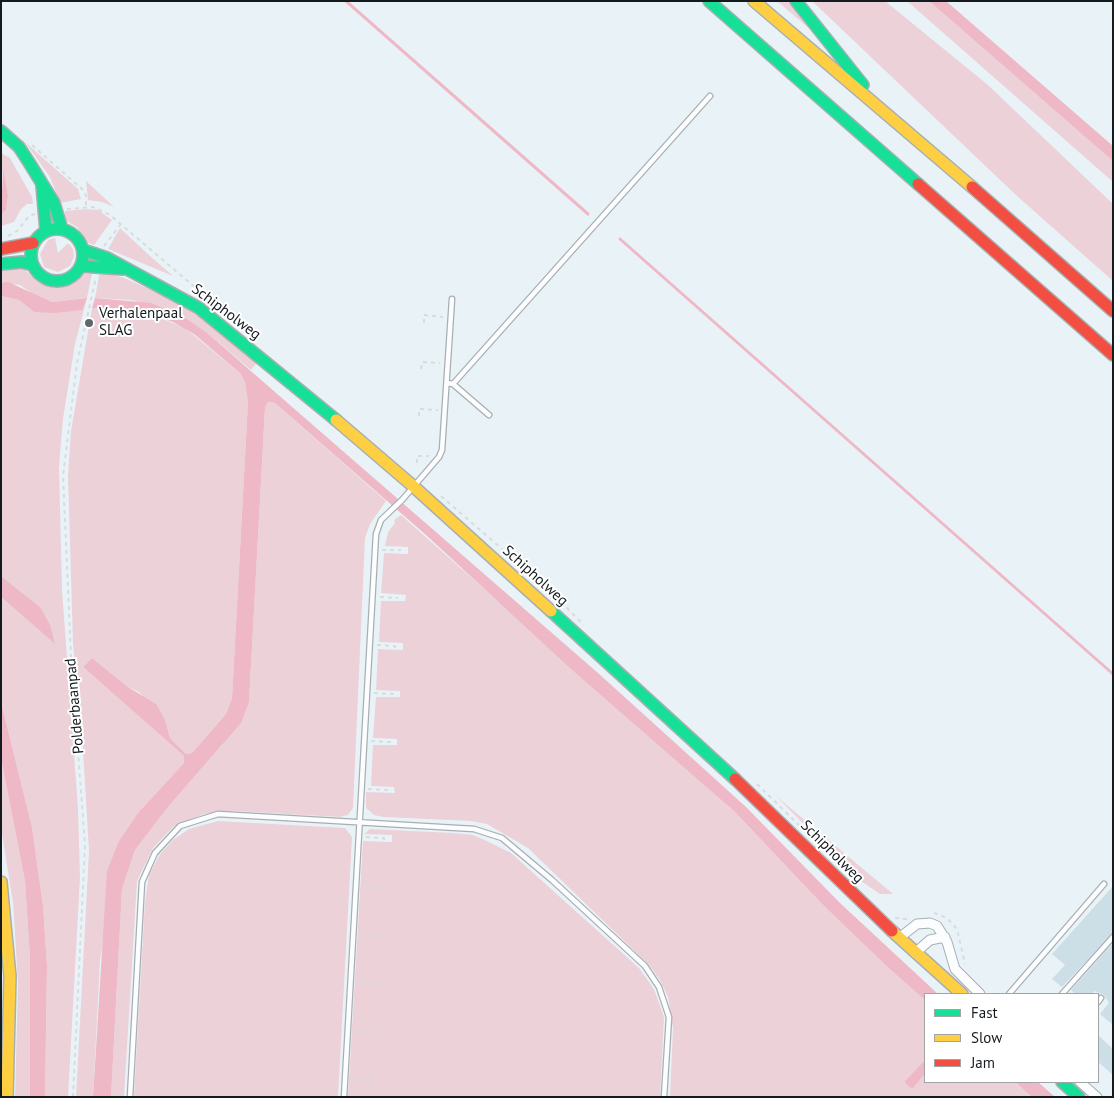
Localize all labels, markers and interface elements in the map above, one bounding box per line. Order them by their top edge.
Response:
street label: Schipholweg [188,280,264,344]
place label: Verhalenpaal SLAG [99,305,183,340]
marker: Verhalenpaal SLAG [83,317,95,329]
street label: Schipholweg [498,542,572,610]
street label: Polderbaanpad [62,657,88,755]
street label: Schipholweg [797,817,867,887]
legend [924,993,1099,1083]
text: Fast [971,1003,998,1022]
text: Slow [971,1028,1002,1047]
text: Jam [971,1053,995,1072]

